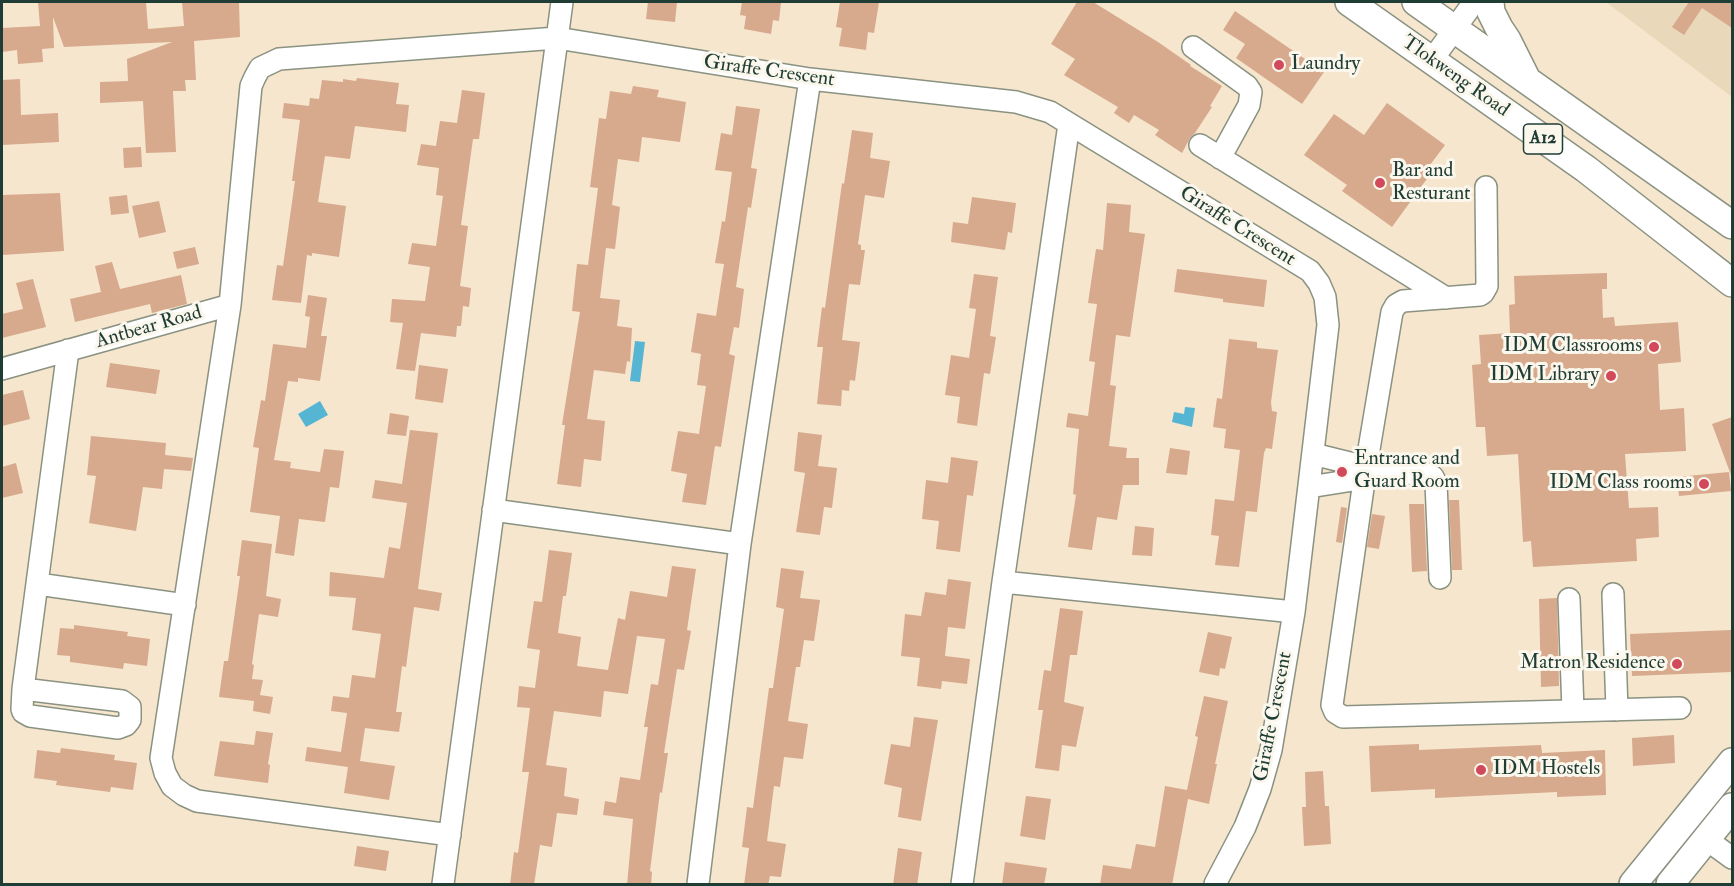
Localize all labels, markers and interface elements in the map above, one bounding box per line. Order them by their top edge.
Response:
street label: Tlokweng Road [1397,31,1513,123]
street label: Giraffe Crescent [702,51,836,93]
place label: Laundry [1291,53,1360,77]
marker: Laundry [1272,58,1286,72]
road number: A12 [1524,124,1562,154]
place label: Bar and Resturant [1392,160,1471,207]
marker: Bar and Resturant [1373,176,1387,190]
street label: Giraffe Crescent [1175,182,1299,272]
street label: Antbear Road [93,301,205,355]
place label: IDM Classrooms [1504,335,1642,359]
marker: IDM Classrooms [1647,340,1661,354]
place label: IDM Library [1490,364,1599,388]
marker: IDM Library [1604,369,1618,383]
place label: Entrance and Guard Room [1354,448,1460,495]
marker: Entrance and Guard Room [1335,465,1349,479]
place label: IDM Class rooms [1549,472,1692,496]
marker: IDM Class rooms [1697,477,1711,491]
street label: Giraffe Crescent [1250,650,1298,784]
place label: Matron Residence [1520,652,1665,676]
marker: Matron Residence [1670,657,1684,671]
place label: IDM Hostels [1493,758,1600,782]
marker: IDM Hostels [1474,763,1488,777]

